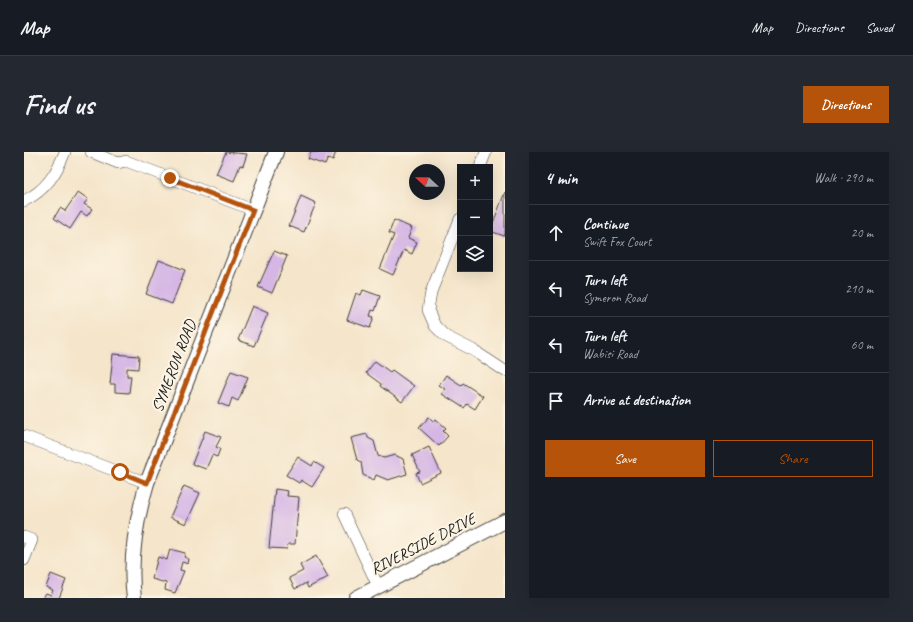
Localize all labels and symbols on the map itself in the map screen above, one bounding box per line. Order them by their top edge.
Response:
north arrow [409,164,445,200]
route end [161,169,179,187]
street label: SYMERON ROAD [147,315,201,415]
route start [111,463,129,481]
street label: RIVERSIDE DRIVE [367,508,481,579]

